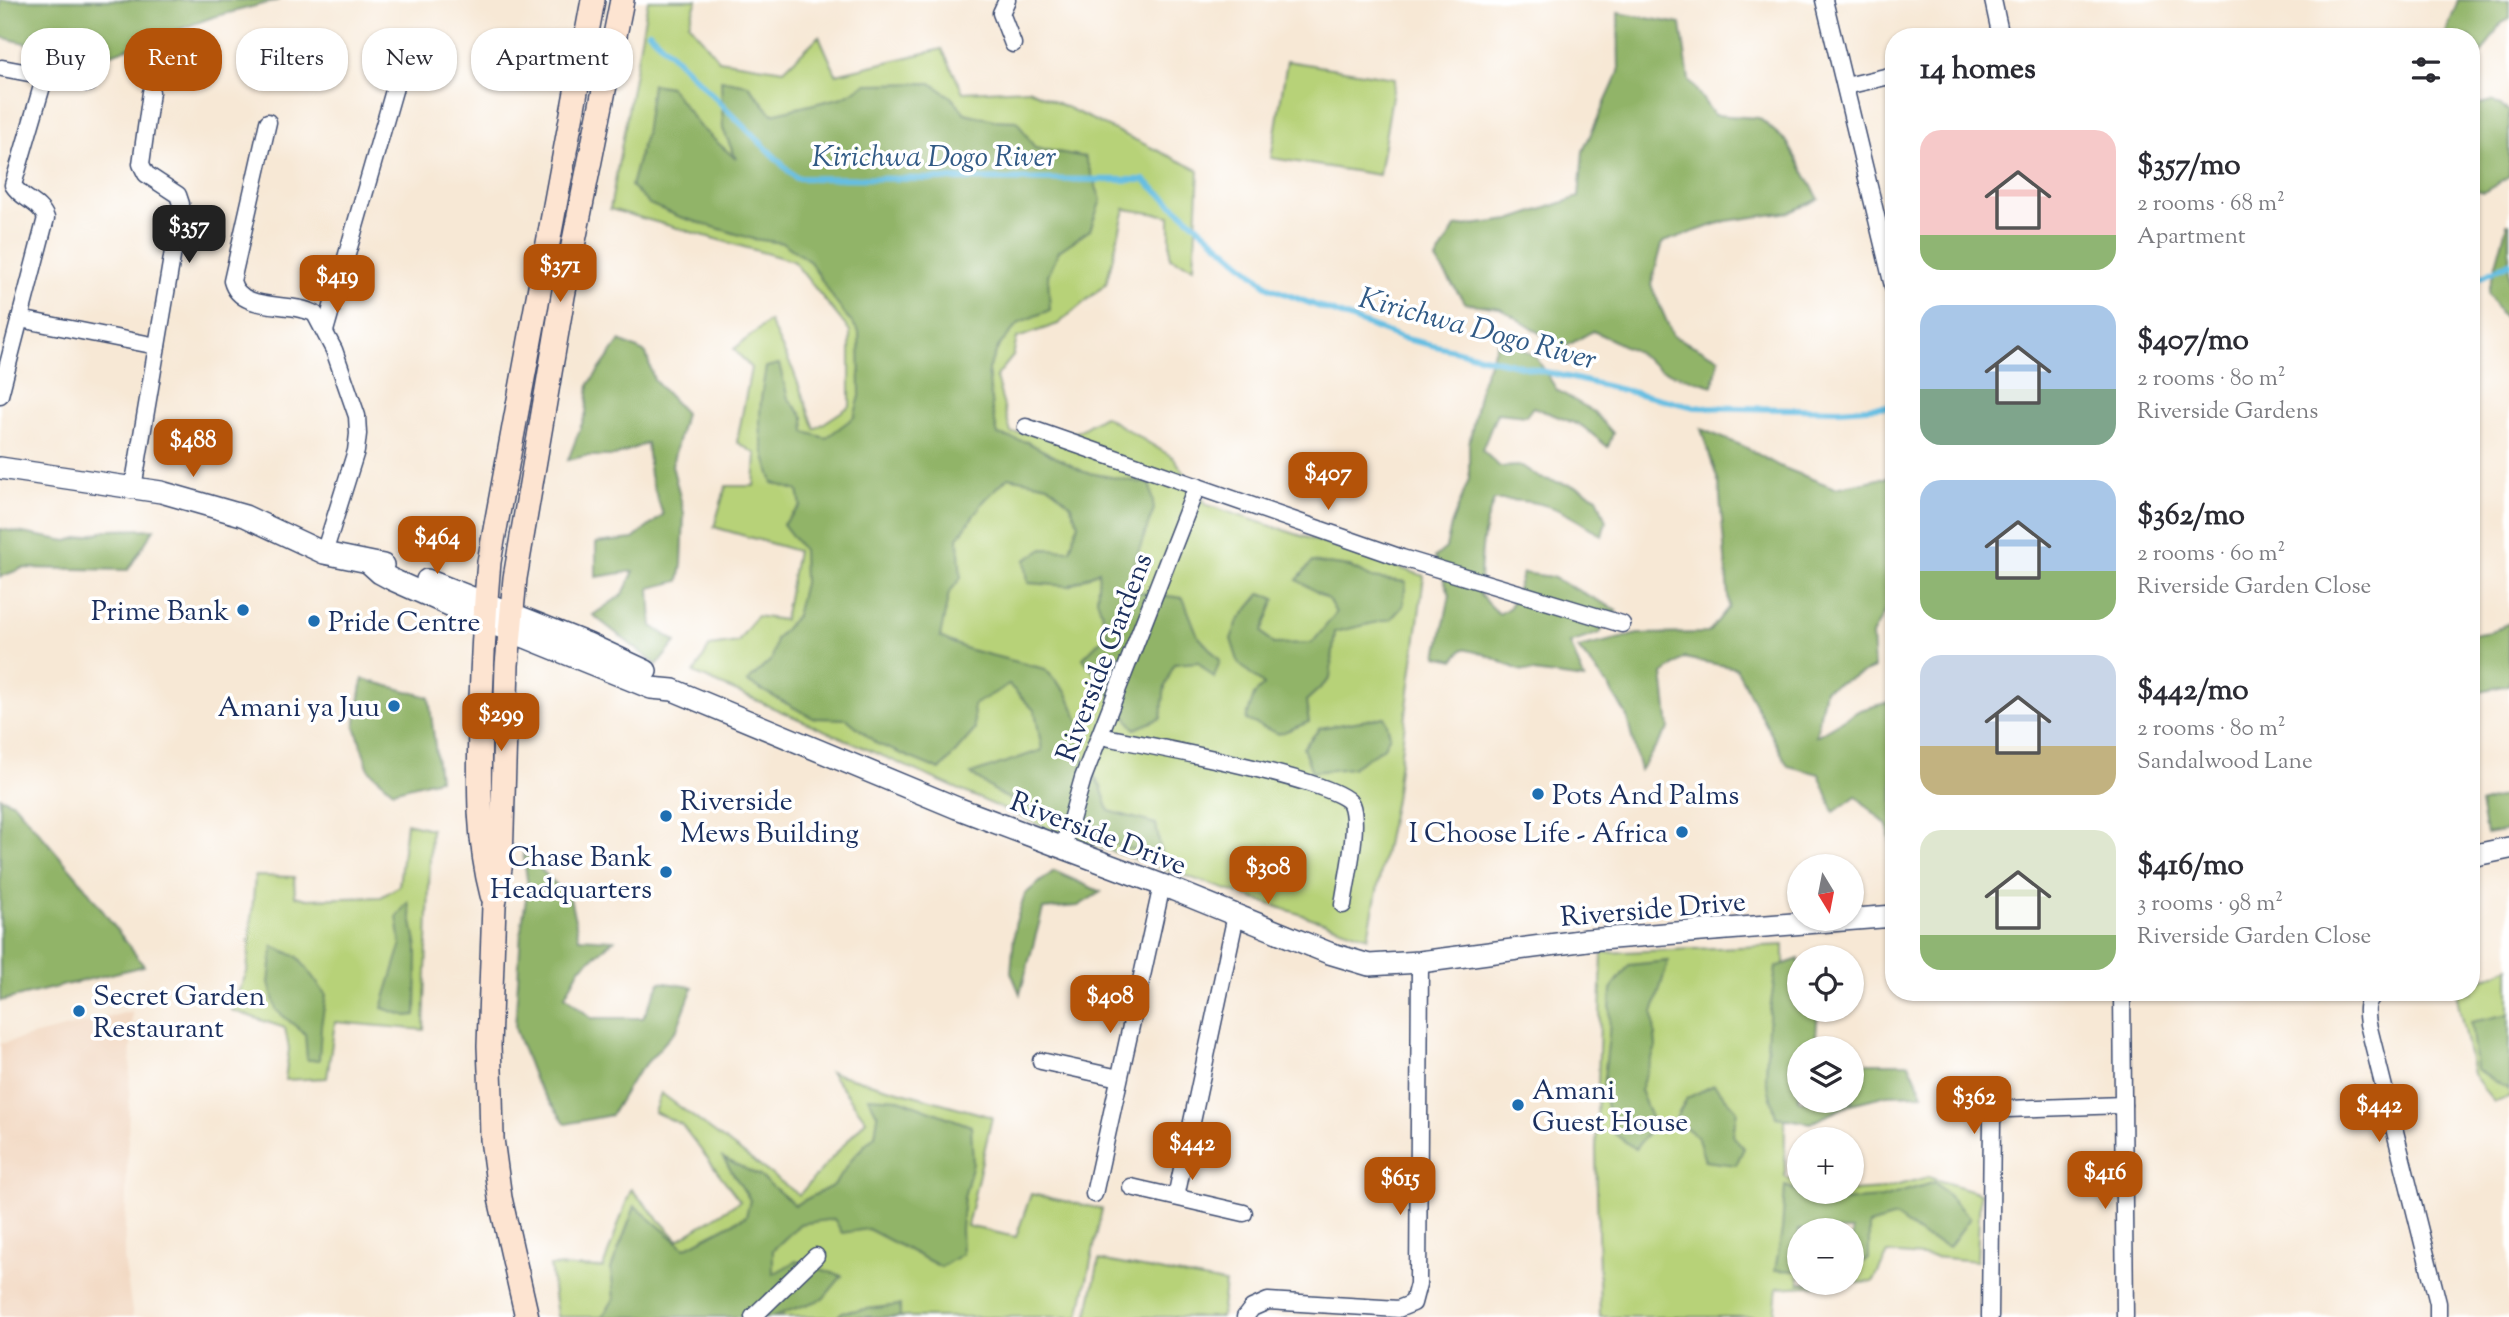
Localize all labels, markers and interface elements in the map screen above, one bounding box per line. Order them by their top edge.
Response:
chip: Buy [21,28,110,91]
chip: Rent [124,28,222,91]
chip: Filters [236,28,348,91]
chip: New [362,28,457,91]
chip: Apartment [471,28,633,91]
text: 14 homes [1920,49,2036,92]
icon: filters [2407,51,2445,89]
water label: Kirichwa Dogo River [812,137,1057,180]
text: $357/mo [2137,145,2241,188]
icon: home [1976,158,2060,242]
text: 2 rooms · 68 m² [2137,188,2285,221]
pin: $357 [148,205,230,265]
text: $357 [169,211,209,244]
text: Apartment [2137,221,2246,254]
pin: $371 [519,244,601,304]
text: $371 [540,250,580,283]
pin: $419 [296,256,378,315]
text: $419 [316,261,358,294]
water label: Kirichwa Dogo River [1354,278,1601,383]
text: $407/mo [2137,320,2249,363]
icon: home [1976,333,2060,417]
text: 2 rooms · 80 m² [2137,363,2285,396]
text: Riverside Gardens [2137,396,2318,429]
pin: $488 [152,420,234,479]
text: $488 [170,425,216,458]
pin: $407 [1287,452,1369,512]
text: $407 [1304,458,1352,491]
text: $362/mo [2137,495,2245,538]
icon: home [1976,508,2060,592]
pin: $464 [396,516,478,576]
text: $464 [414,522,460,555]
text: 2 rooms · 60 m² [2137,538,2285,571]
street label: Riverside Gardens [1048,548,1164,768]
text: Riverside Garden Close [2137,571,2371,604]
place label: Prime Bank [91,593,229,633]
marker: Prime Bank [235,602,251,618]
place label: Pride Centre [328,604,481,644]
marker: Pride Centre [306,613,322,629]
text: $442/mo [2137,670,2249,713]
icon: home [1976,683,2060,767]
place label: Amani ya Juu [218,689,380,729]
pin: $299 [460,694,542,753]
marker: Amani ya Juu [386,698,402,714]
text: $299 [478,699,524,732]
text: 2 rooms · 80 m² [2137,713,2285,746]
text: Sandalwood Lane [2137,746,2313,779]
place label: Pots And Palms [1552,777,1739,817]
place label: Riverside Mews Building [680,783,859,855]
street label: Riverside Drive [1004,783,1192,887]
marker: Pots And Palms [1530,786,1546,802]
marker: Riverside Mews Building [658,808,674,824]
place label: I Choose Life - Africa [1409,815,1668,855]
marker: I Choose Life - Africa [1674,824,1690,840]
place label: Chase Bank Headquarters [490,839,652,911]
text: $416/mo [2137,845,2244,888]
pin: $308 [1227,846,1309,906]
text: $308 [1245,852,1291,885]
north arrow [1787,854,1864,931]
map controls [1787,854,1864,1295]
icon: home [1976,858,2060,942]
marker: Chase Bank Headquarters [658,864,674,880]
street label: Riverside Drive [1559,883,1748,939]
text: 3 rooms · 98 m² [2137,888,2283,921]
text: Riverside Garden Close [2137,921,2371,954]
button: locate [1787,945,1864,1022]
pin: $408 [1069,976,1151,1035]
place label: Secret Garden Restaurant [93,978,265,1050]
text: $408 [1086,981,1134,1014]
marker: Secret Garden Restaurant [71,1003,87,1019]
button: layers [1787,1036,1864,1113]
place label: Amani Guest House [1532,1072,1688,1144]
pin: $362 [1933,1076,2015,1136]
text: $362 [1952,1082,1996,1115]
pin: $442 [2338,1084,2420,1144]
text: $442 [2356,1090,2402,1123]
marker: Amani Guest House [1510,1097,1526,1113]
pin: $442 [1151,1122,1233,1182]
button: + [1787,1127,1864,1204]
text: $442 [1169,1128,1215,1161]
pin: $416 [2064,1152,2146,1211]
text: $416 [2083,1157,2127,1190]
pin: $615 [1359,1158,1441,1217]
text: $615 [1380,1163,1420,1196]
button: − [1787,1218,1864,1295]

